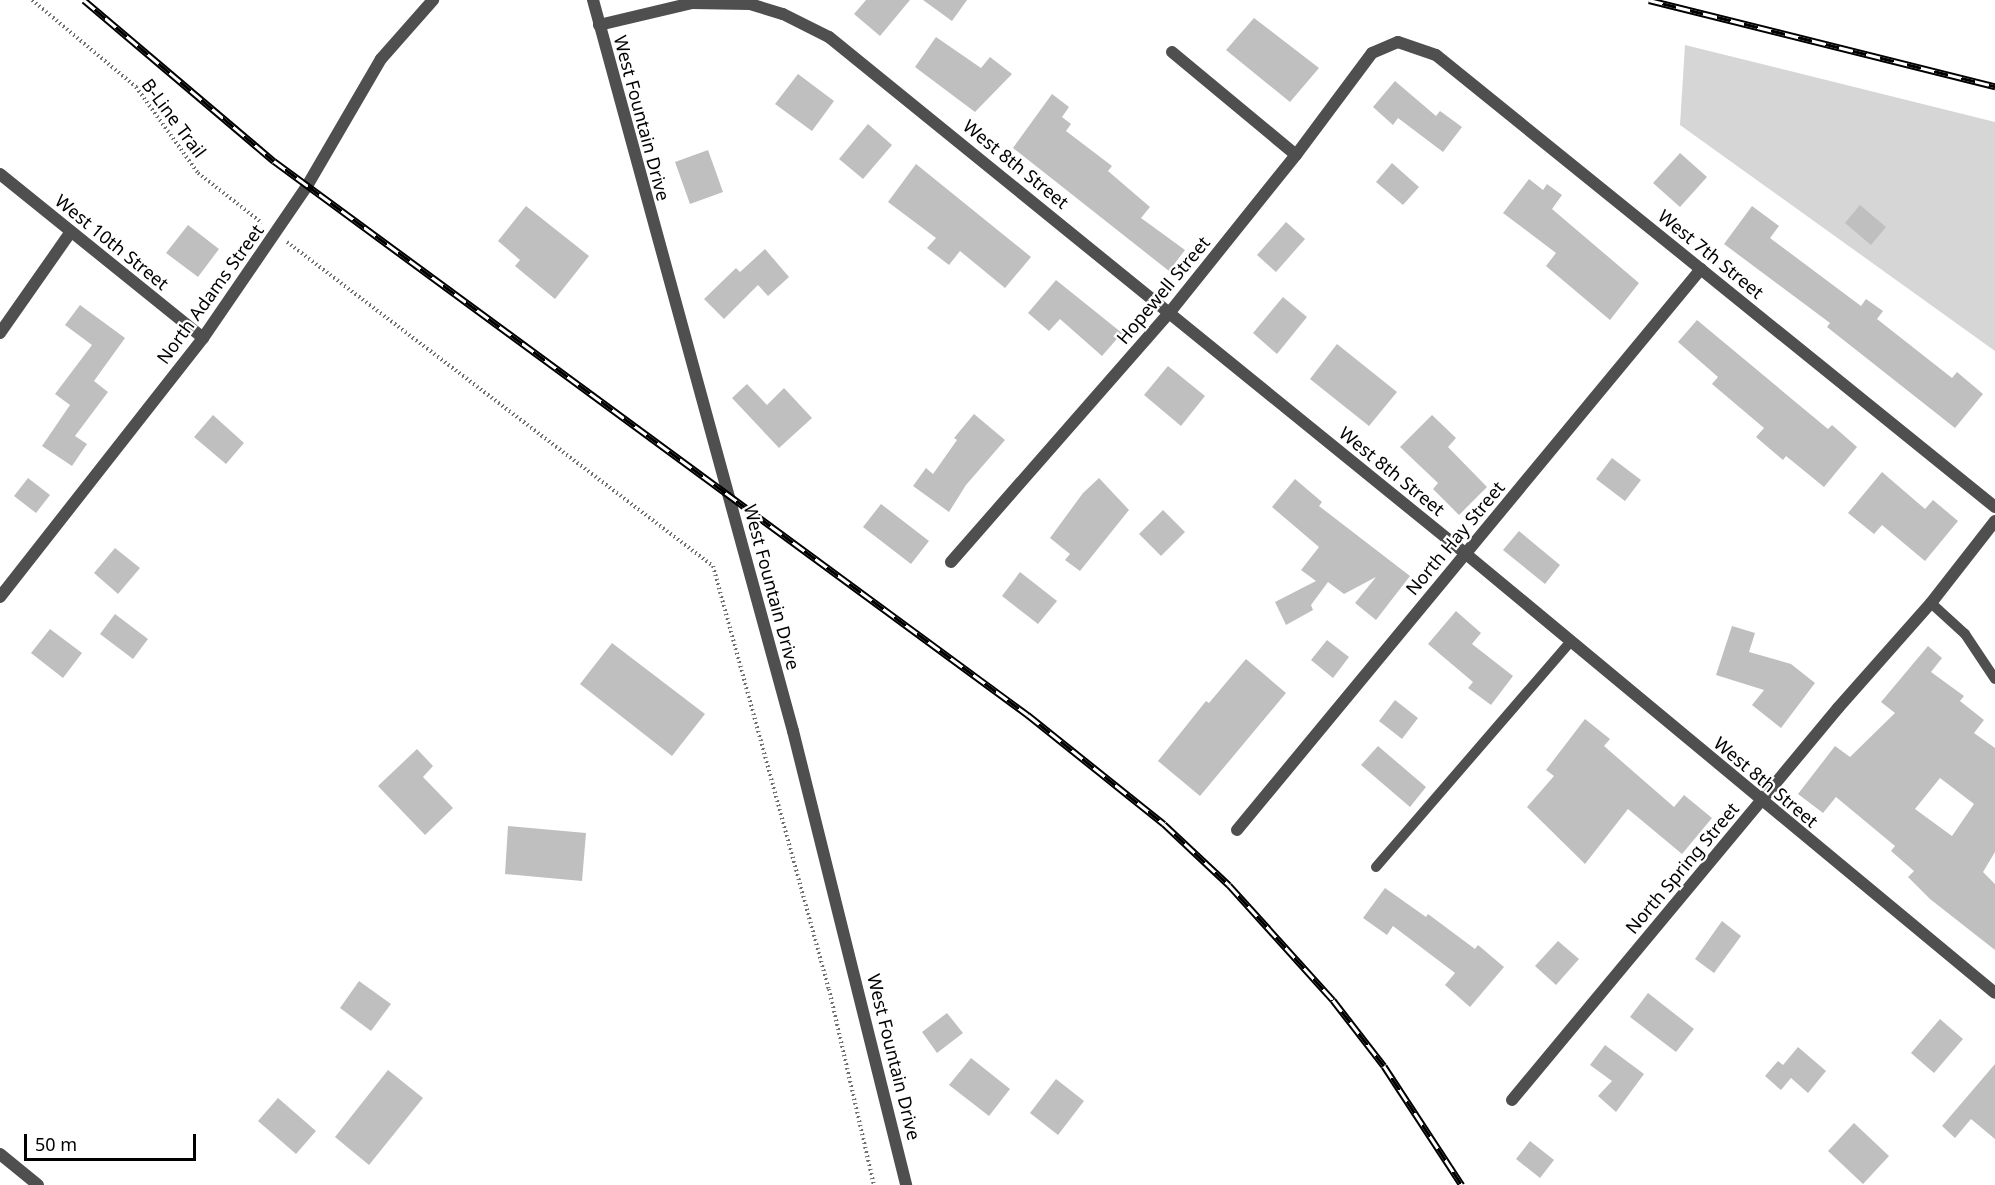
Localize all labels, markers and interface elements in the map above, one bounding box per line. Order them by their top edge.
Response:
street label: West Fountain Drive [610,33,674,203]
street label: B-Line Trail [137,74,211,162]
street label: West 8th Street [959,115,1073,213]
street label: West 10th Street [51,190,173,294]
street label: West 7th Street [1654,205,1768,303]
street label: North Adams Street [152,220,268,368]
street label: Hopewell Street [1112,232,1214,348]
street label: West 8th Street [1335,422,1449,520]
street label: North Hay Street [1401,477,1509,599]
street label: West Fountain Drive [740,502,804,672]
street label: West 8th Street [1710,732,1822,832]
street label: North Spring Street [1621,798,1743,938]
street label: West Fountain Drive [863,972,925,1142]
scale bar [27,1122,200,1160]
text: 50 m [35,1132,77,1156]

